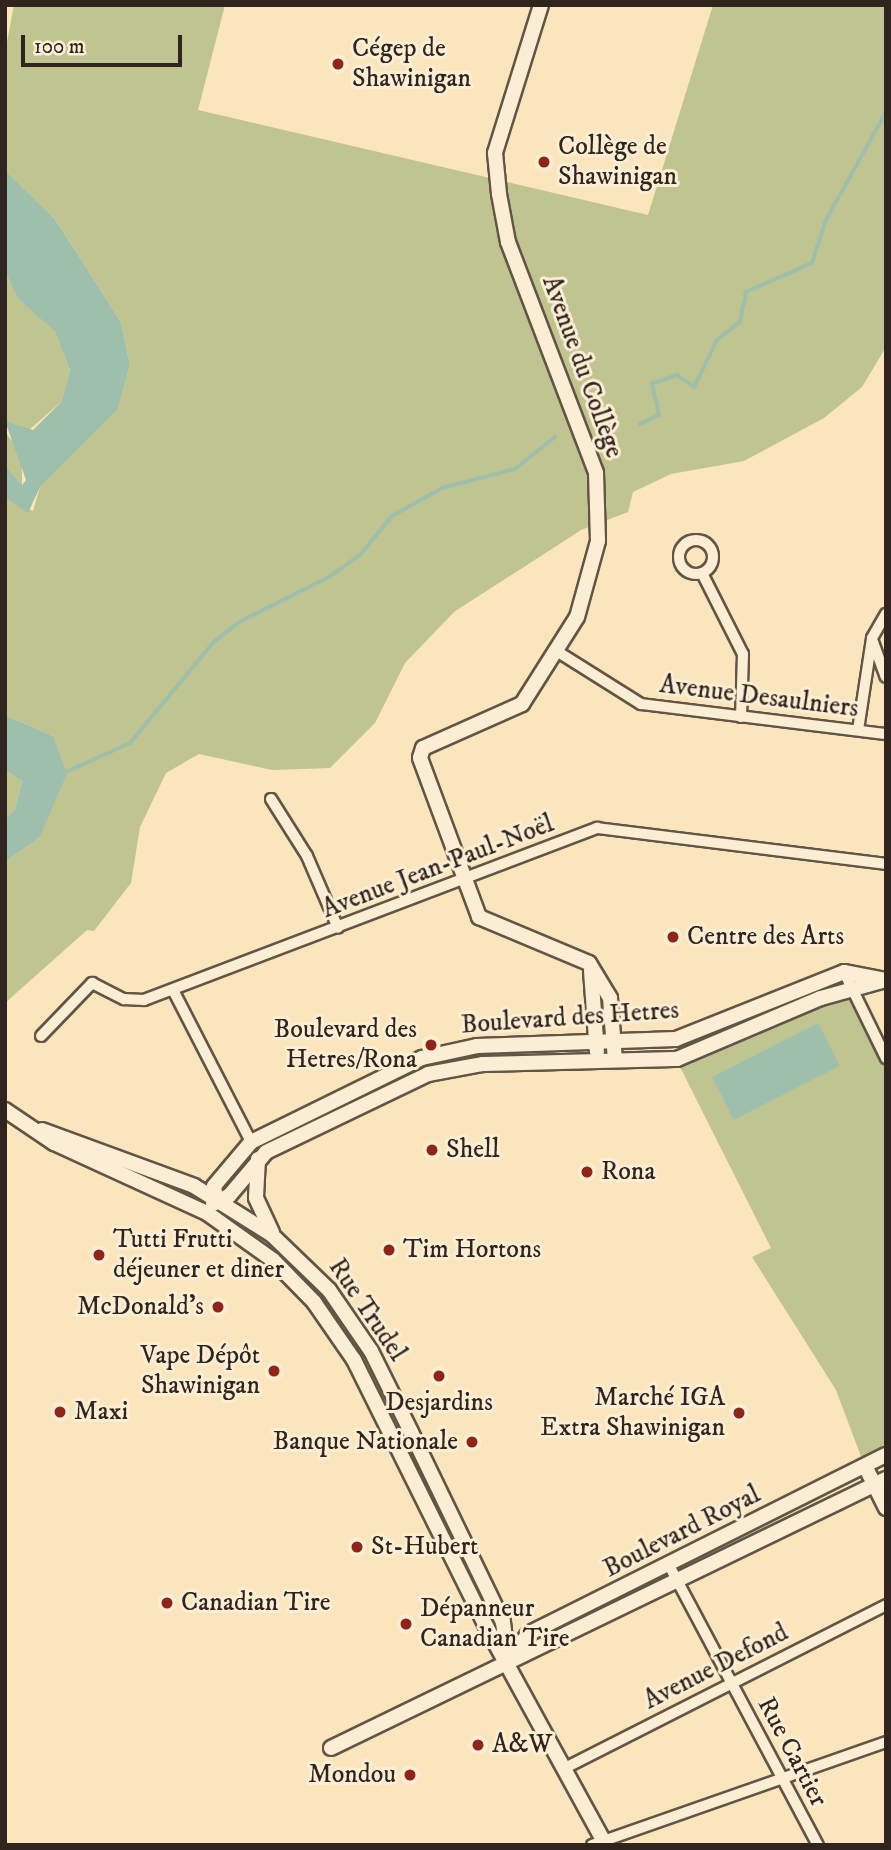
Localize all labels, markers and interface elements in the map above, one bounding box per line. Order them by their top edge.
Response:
scale bar [24,21,186,65]
place label: Cégep de Shawinigan [352,33,471,94]
text: 100 m [34,34,85,60]
marker: Cégep de Shawinigan [330,56,346,72]
place label: Collège de Shawinigan [558,131,677,192]
marker: Collège de Shawinigan [536,154,552,170]
street label: Avenue du Collège [535,272,629,462]
street label: Avenue Desaulniers [658,669,860,725]
street label: Avenue Jean-Paul-Noël [318,808,558,926]
place label: Centre des Arts [687,921,844,953]
marker: Centre des Arts [665,929,681,945]
street label: Boulevard des Hetres [460,995,680,1041]
place label: Boulevard des Hetres/Rona [274,1014,417,1076]
marker: Boulevard des Hetres/Rona [423,1037,439,1053]
place label: Shell [446,1134,500,1166]
marker: Shell [424,1142,440,1158]
place label: Rona [601,1156,655,1188]
marker: Rona [579,1164,595,1180]
place label: Tutti Frutti déjeuner et diner [113,1224,284,1286]
place label: Tim Hortons [403,1234,541,1266]
marker: Tim Hortons [381,1242,397,1258]
marker: Tutti Frutti déjeuner et diner [91,1247,107,1263]
street label: Rue Trudel [321,1253,413,1367]
place label: McDonald's [77,1291,204,1323]
marker: McDonald's [210,1299,226,1315]
place label: Vape Dépôt Shawinigan [141,1340,260,1402]
marker: Vape Dépôt Shawinigan [266,1363,282,1379]
marker: Desjardins [431,1368,447,1384]
place label: Marché IGA Extra Shawinigan [540,1382,725,1444]
place label: Desjardins [385,1387,493,1419]
place label: Maxi [74,1396,128,1428]
marker: Maxi [52,1404,68,1420]
marker: Marché IGA Extra Shawinigan [731,1405,747,1421]
place label: Banque Nationale [273,1426,458,1458]
marker: Banque Nationale [464,1434,480,1450]
street label: Boulevard Royal [598,1479,766,1585]
place label: St-Hubert [371,1531,478,1563]
marker: St-Hubert [349,1539,365,1555]
place label: Canadian Tire [181,1587,331,1619]
place label: Dépanneur Canadian Tire [420,1593,570,1654]
marker: Canadian Tire [159,1595,175,1611]
marker: Dépanneur Canadian Tire [398,1616,414,1632]
street label: Avenue Defond [639,1617,793,1717]
street label: Rue Cartier [750,1692,834,1812]
place label: A&W [492,1729,552,1761]
marker: A&W [470,1737,486,1753]
place label: Mondou [308,1759,396,1791]
marker: Mondou [402,1767,418,1783]

